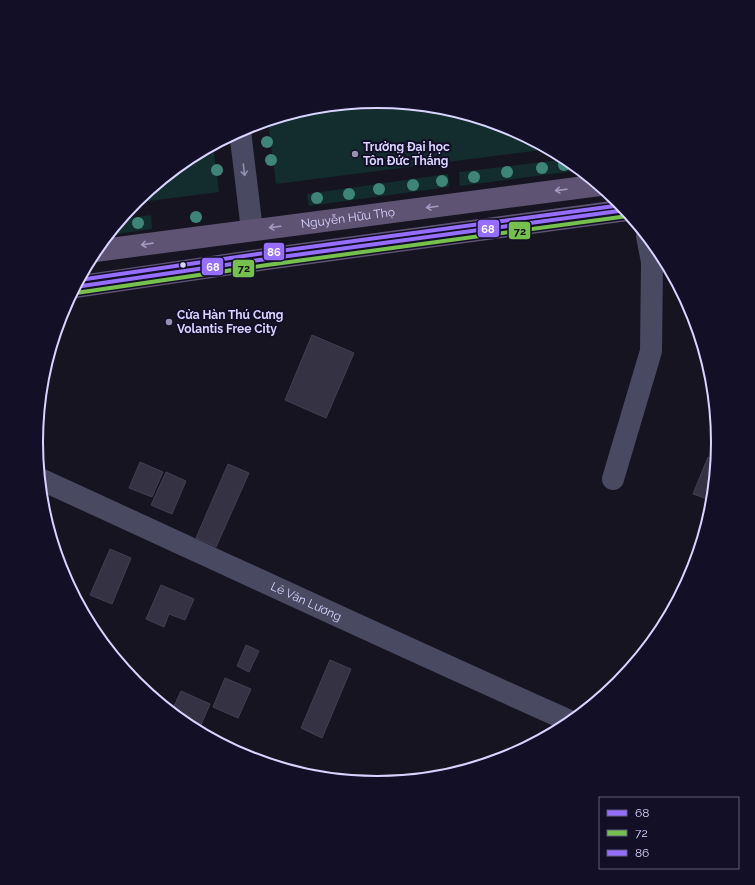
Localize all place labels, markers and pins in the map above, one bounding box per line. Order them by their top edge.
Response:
place label: Trường Đại học Tôn Đức Thắng [363,140,450,168]
marker: Trường Đại học Tôn Đức Thắng [350,149,360,159]
unlabelled marker [178,260,188,270]
place label: Cửa Hàn Thú Cưng Volantis Free City [177,308,283,336]
marker: Cửa Hàn Thú Cưng Volantis Free City [164,317,174,327]

